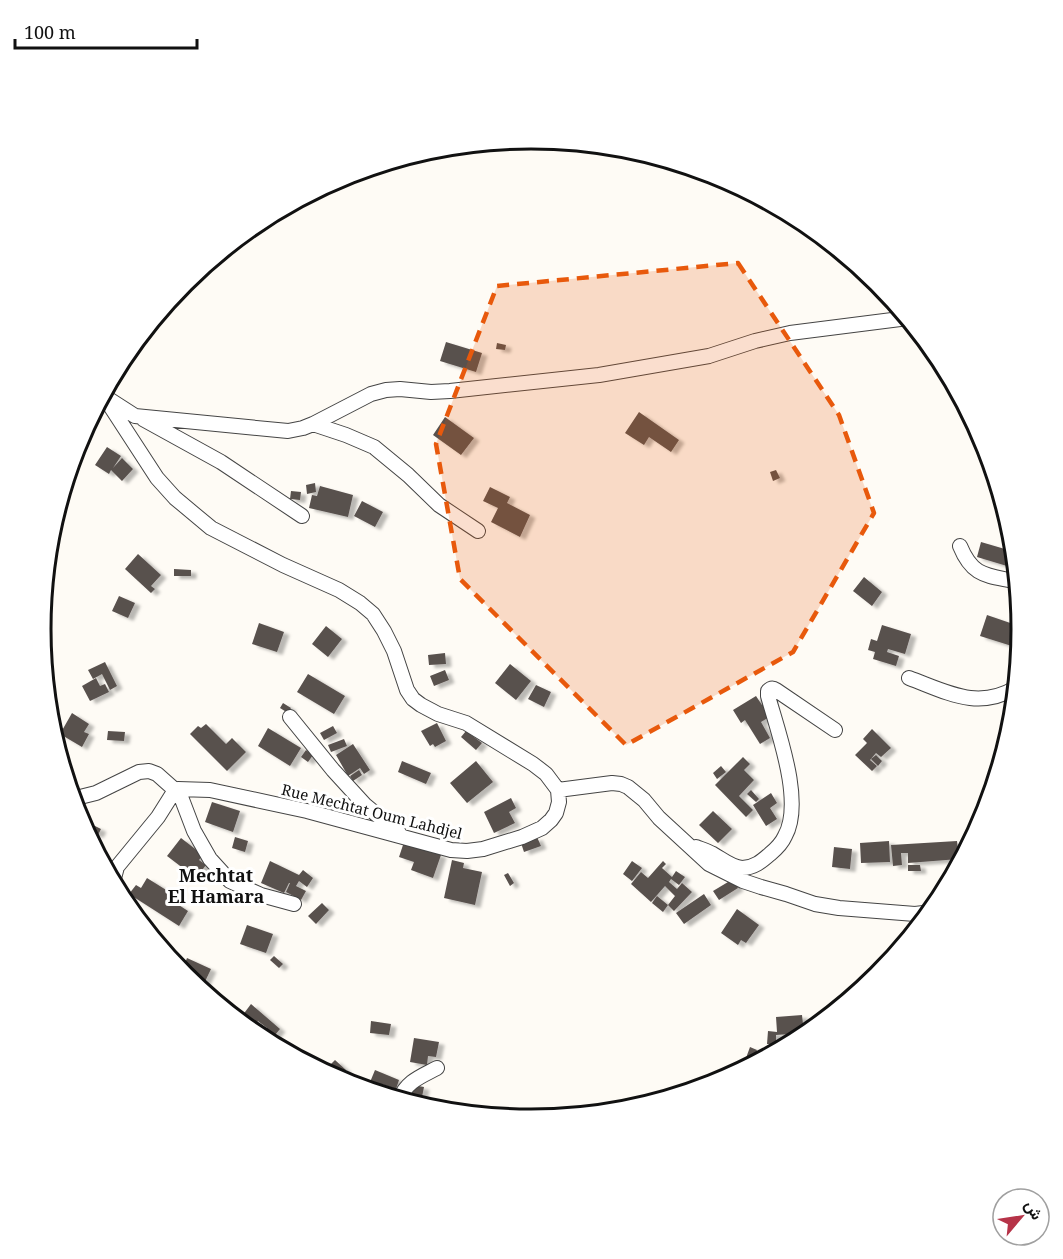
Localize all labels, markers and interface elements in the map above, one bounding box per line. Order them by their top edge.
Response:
scale bar [15,12,196,50]
text: 100 m [24,20,76,44]
street label: Rue Mechtat Oum Lahdjel [280,779,465,843]
district label: Mechtat El Hamara [168,863,265,908]
north arrow [991,1187,1051,1247]
text: ش [1020,1196,1048,1223]

